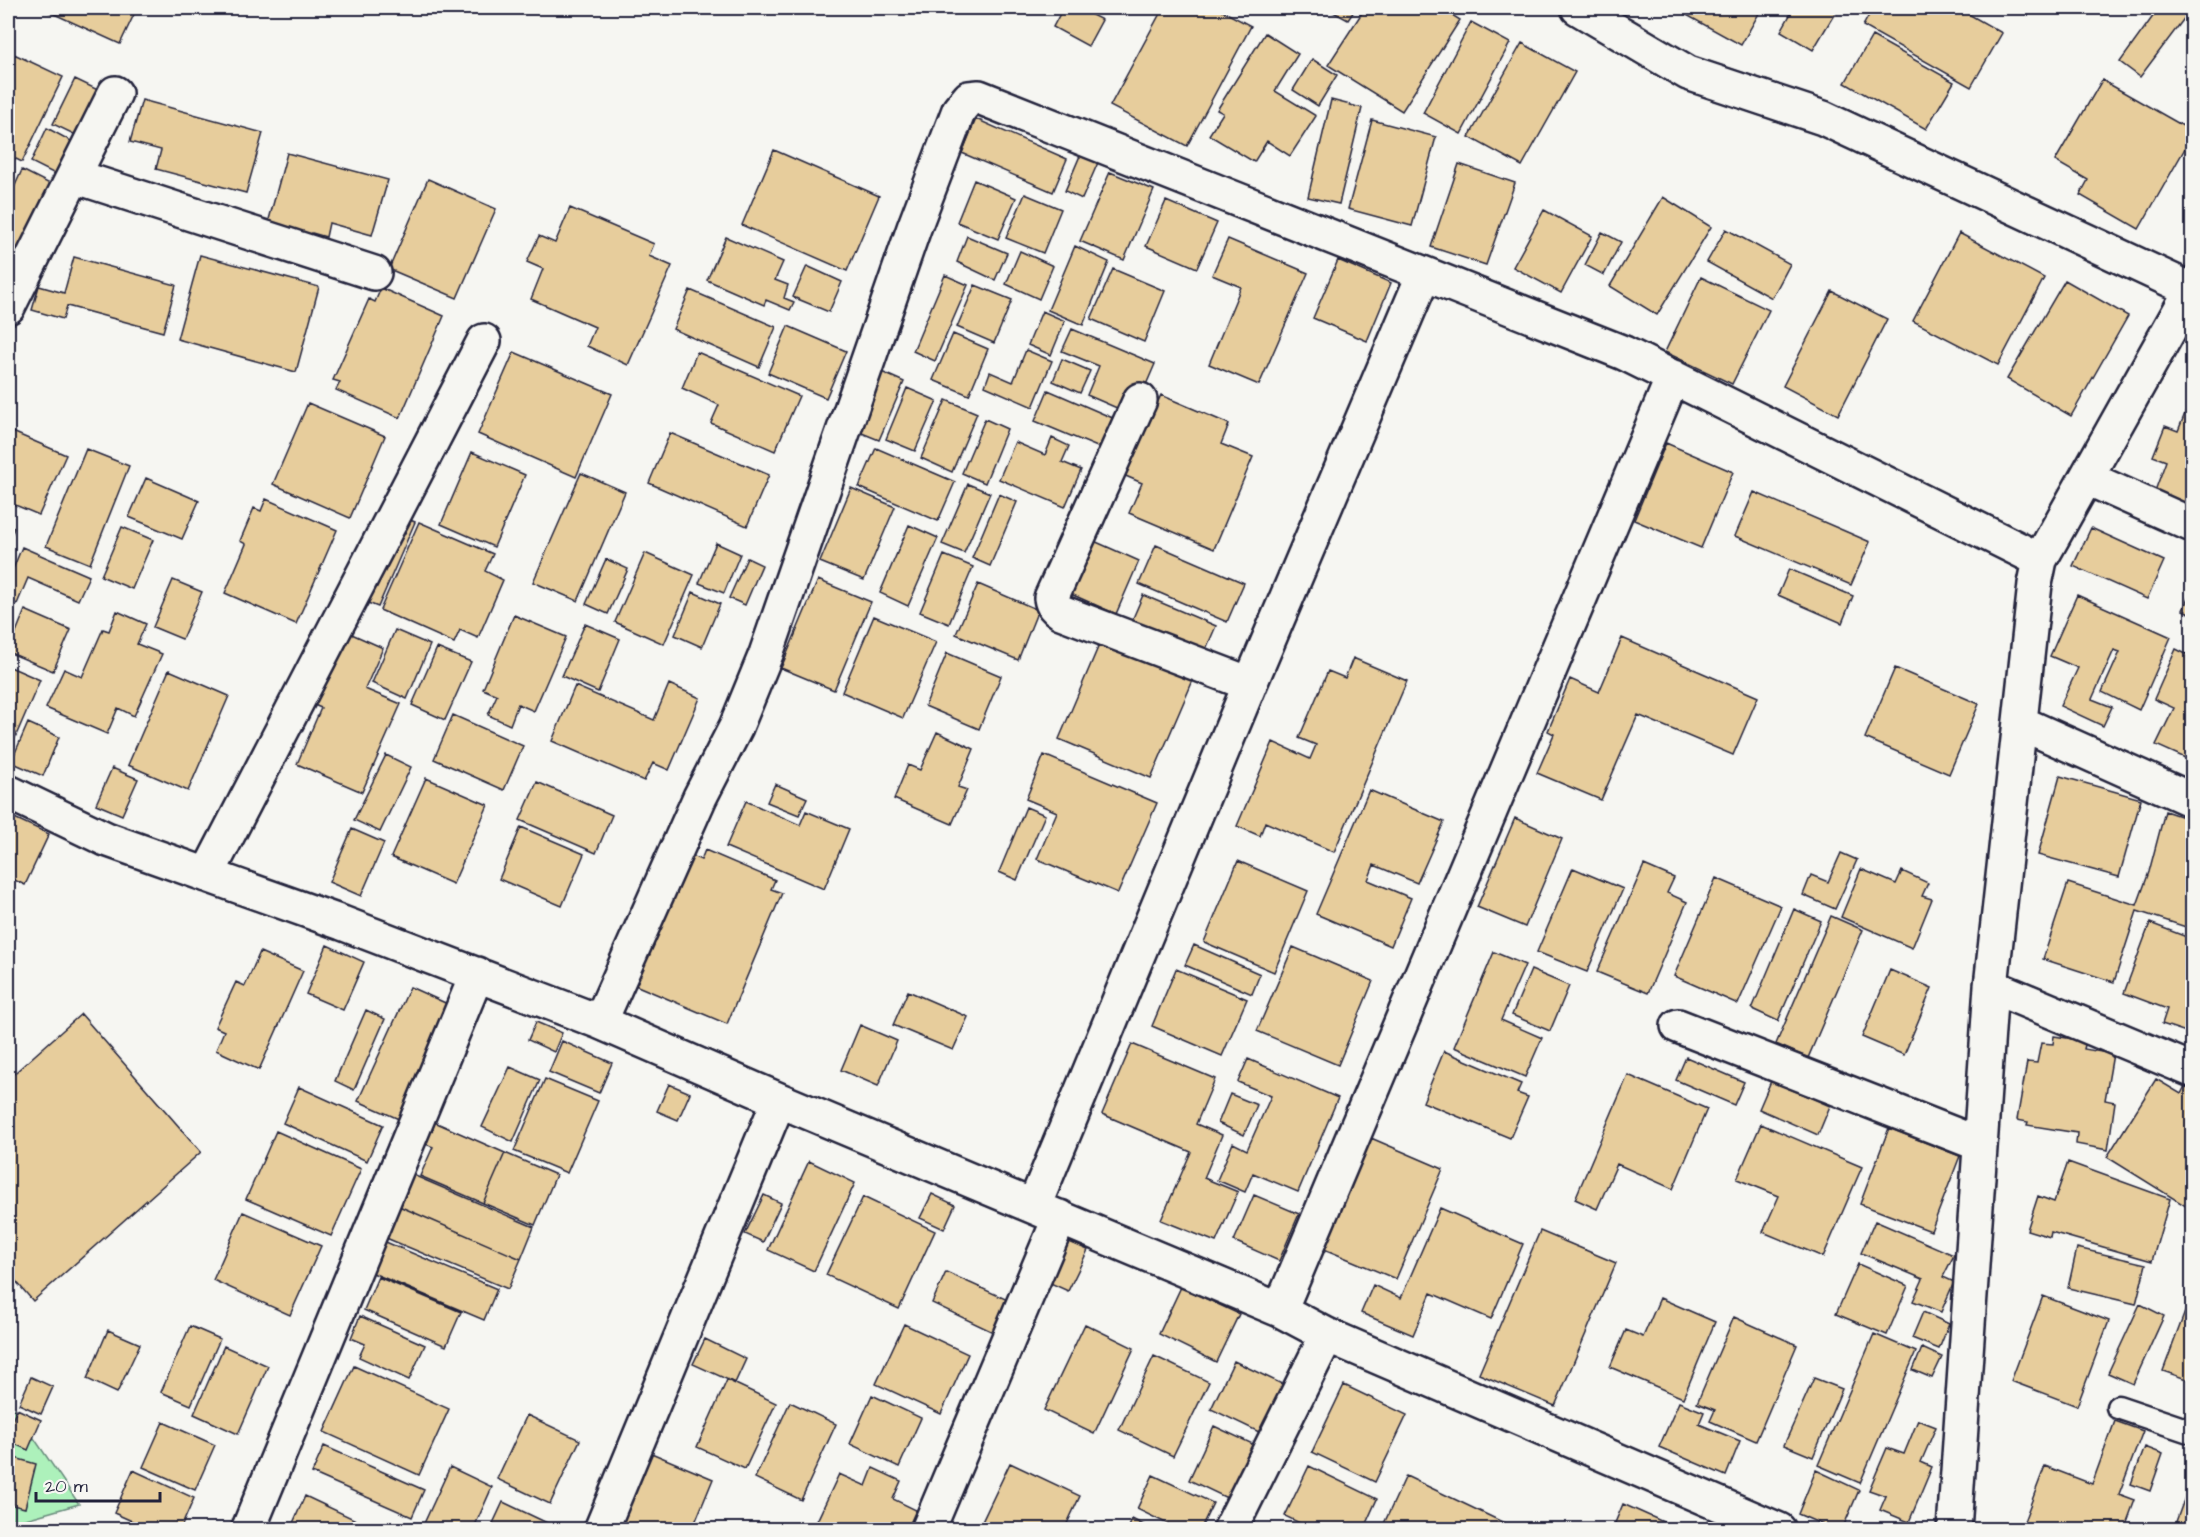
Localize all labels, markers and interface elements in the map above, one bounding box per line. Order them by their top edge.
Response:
scale bar [36,1465,160,1503]
text: 20 m [45,1474,88,1499]

